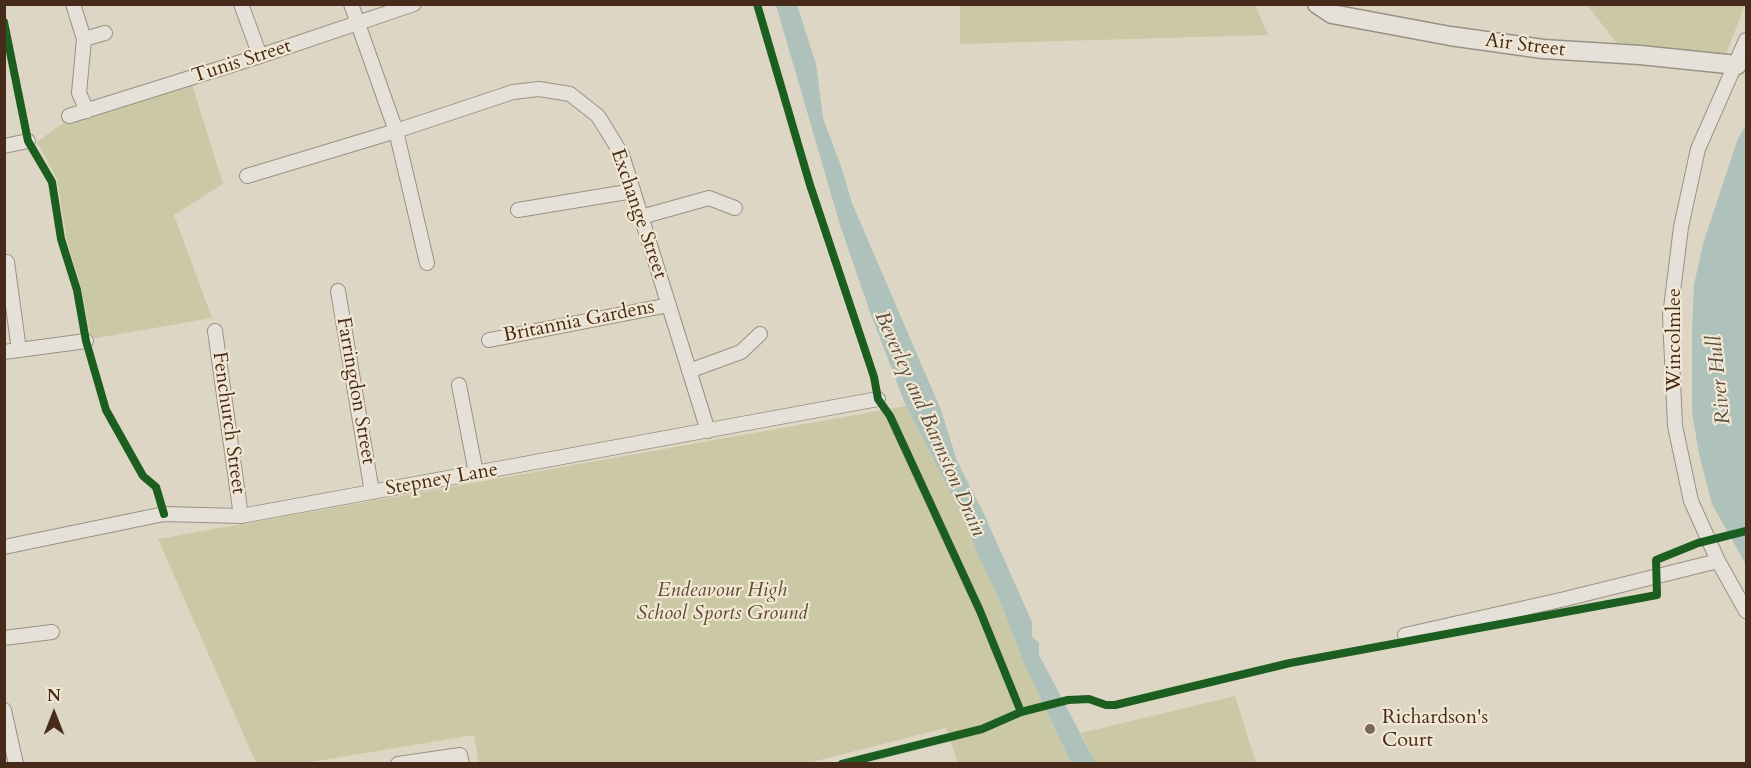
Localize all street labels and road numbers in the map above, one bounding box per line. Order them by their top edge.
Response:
street label: Air Street [1484,29,1566,63]
street label: Tunis Street [189,35,295,89]
street label: Exchange Street [604,146,672,282]
street label: Wincolmlee [1663,288,1687,392]
street label: Britannia Gardens [501,296,657,348]
street label: Farringdon Street [330,315,380,467]
street label: Fenchurch Street [206,350,250,496]
street label: Stepney Lane [384,458,500,502]

